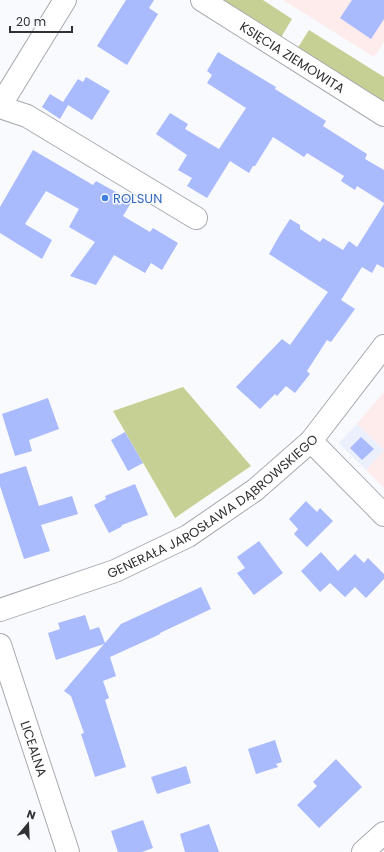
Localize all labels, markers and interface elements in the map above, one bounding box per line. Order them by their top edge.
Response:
scale bar [10,8,72,34]
text: 20 m [16,13,46,30]
street label: KSIĘCIA ZIEMOWITA [236,17,349,98]
place label: ROLSUN [113,189,162,208]
marker: ROLSUN [100,193,110,203]
street label: GENERAŁA JAROSŁAWA DĄBROWSKIEGO [105,430,322,582]
street label: LICEALNA [16,718,52,779]
north arrow [8,804,48,844]
text: N [25,806,38,823]

